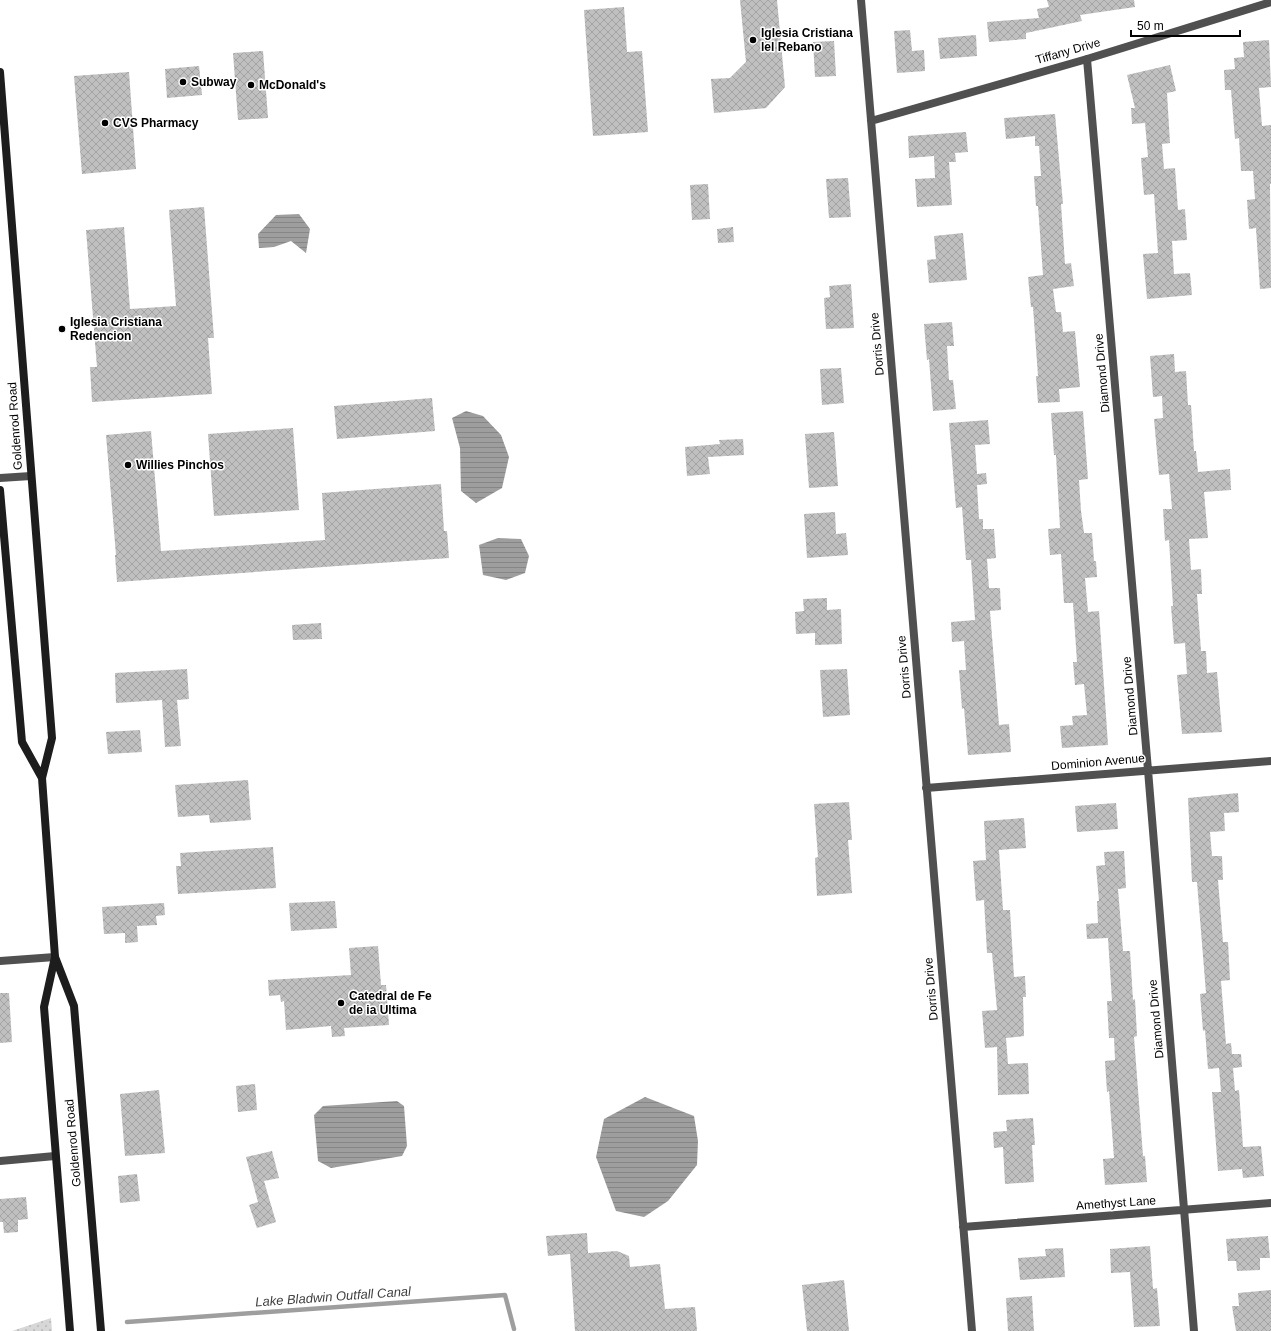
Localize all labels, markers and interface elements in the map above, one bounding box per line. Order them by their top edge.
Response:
scale bar [1131,12,1240,38]
text: 50 m [1137,19,1164,33]
place label: Iglesia Cristiana lel Rebano [761,26,853,54]
marker: Iglesia Cristiana lel Rebano [748,35,758,45]
street label: Tiffany Drive [1034,35,1102,67]
place label: Subway [191,75,237,89]
marker: Subway [178,77,188,87]
place label: McDonald's [259,78,326,92]
marker: McDonald's [246,80,256,90]
place label: CVS Pharmacy [113,116,199,130]
marker: CVS Pharmacy [100,118,110,128]
street label: Dorris Drive [867,312,887,376]
place label: Iglesia Cristiana Redencion [70,315,162,343]
marker: Iglesia Cristiana Redencion [57,324,67,334]
street label: Diamond Drive [1092,333,1112,413]
street label: Goldenrod Road [5,382,25,470]
place label: Willies Pinchos [136,458,224,472]
marker: Willies Pinchos [123,460,133,470]
street label: Dorris Drive [894,635,914,699]
street label: Diamond Drive [1120,656,1140,736]
street label: Dominion Avenue [1051,751,1146,773]
street label: Dorris Drive [921,957,941,1021]
street label: Diamond Drive [1146,979,1166,1059]
place label: Catedral de Fe de ia Ultima [349,989,432,1017]
marker: Catedral de Fe de ia Ultima [336,998,346,1008]
street label: Goldenrod Road [62,1099,84,1187]
street label: Amethyst Lane [1076,1193,1157,1213]
water label: Lake Bladwin Outfall Canal [255,1283,413,1309]

